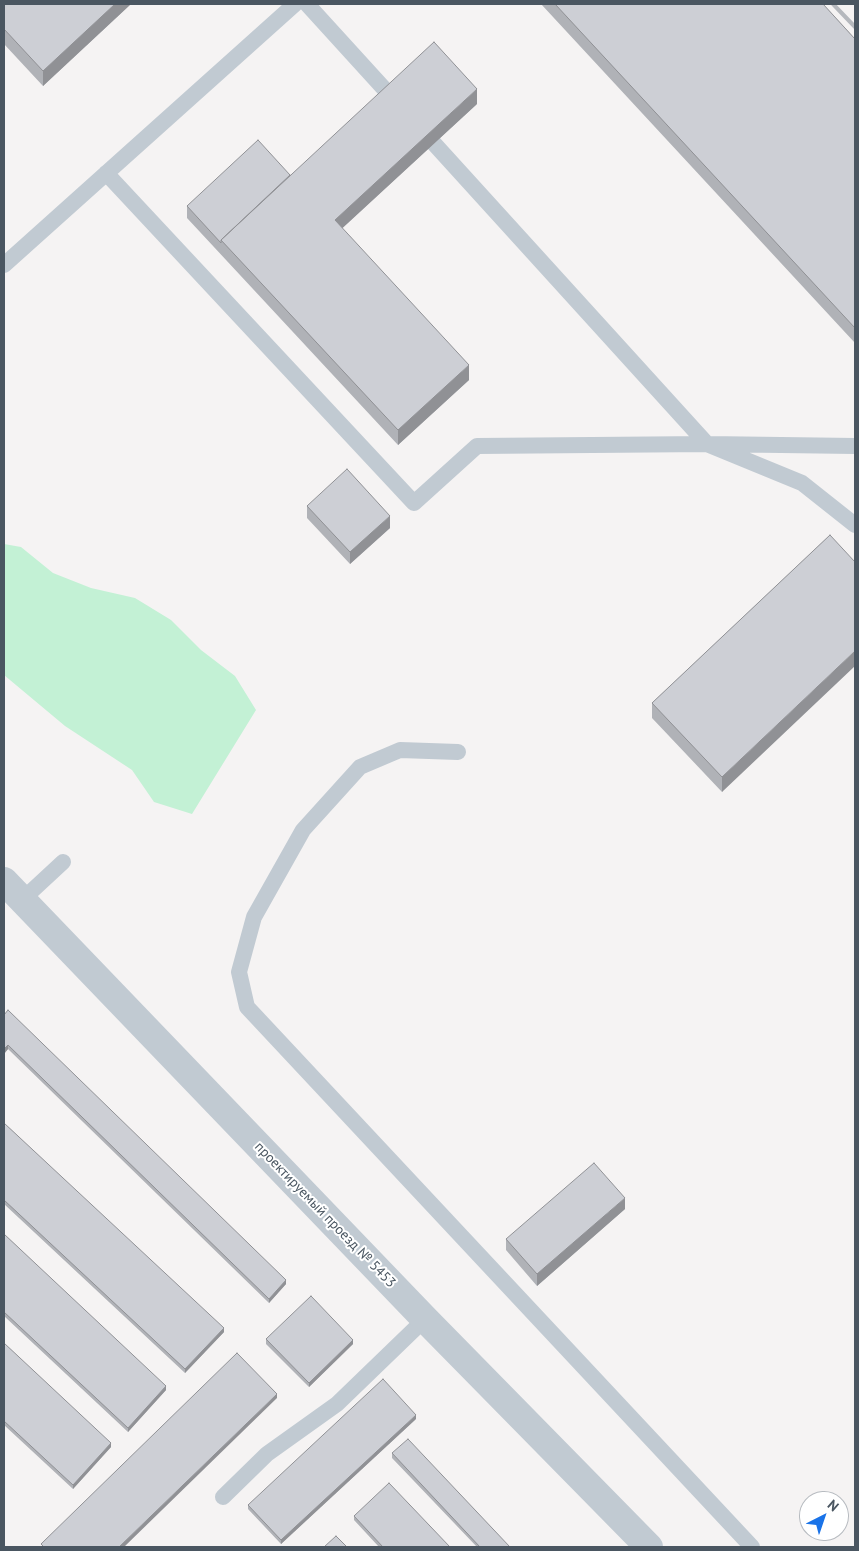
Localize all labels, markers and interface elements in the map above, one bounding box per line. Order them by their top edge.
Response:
street label: проектируемый проезд № 5453 [251,1139,399,1291]
north arrow [799,1491,849,1541]
text: N [824,1496,843,1515]

